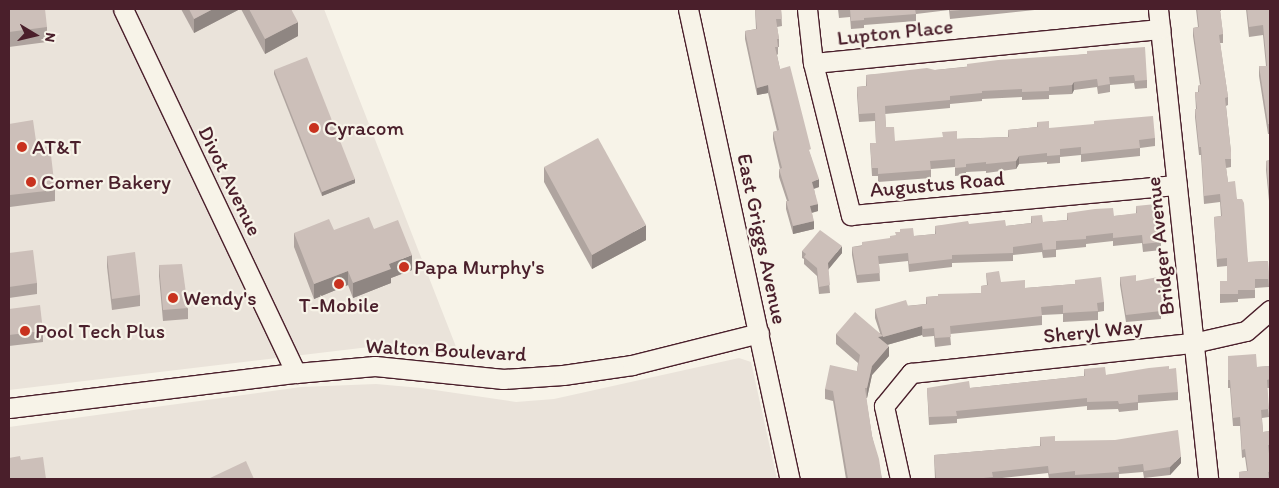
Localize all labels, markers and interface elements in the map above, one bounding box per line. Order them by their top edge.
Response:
north arrow [10,10,60,60]
street label: Lupton Place [836,13,954,51]
text: N [41,31,59,43]
place label: Cyracom [324,115,404,141]
street label: Divot Avenue [193,122,267,240]
marker: Cyracom [308,122,320,134]
place label: AT&T [32,134,81,160]
marker: AT&T [16,141,28,153]
street label: East Griggs Avenue [732,151,792,327]
street label: Augustus Road [868,166,1006,202]
place label: Corner Bakery [41,169,171,195]
marker: Corner Bakery [25,176,37,188]
street label: Bridger Avenue [1140,176,1180,316]
place label: Papa Murphy's [414,254,544,280]
marker: Papa Murphy's [398,261,410,273]
marker: T-Mobile [333,278,345,290]
place label: Wendy's [183,285,257,311]
marker: Wendy's [167,292,179,304]
place label: T-Mobile [299,292,379,318]
street label: Sheryl Way [1042,313,1144,349]
place label: Pool Tech Plus [35,318,162,344]
marker: Pool Tech Plus [19,325,31,337]
street label: Walton Boulevard [365,333,527,367]

